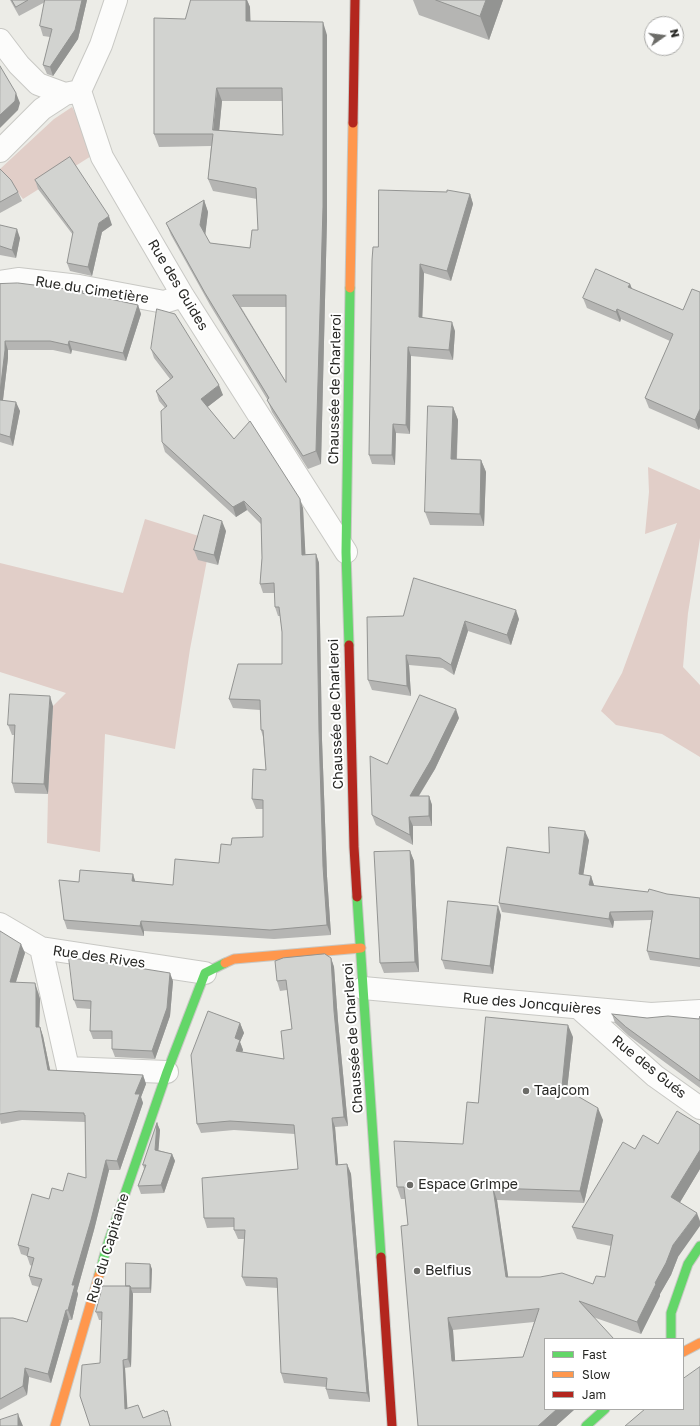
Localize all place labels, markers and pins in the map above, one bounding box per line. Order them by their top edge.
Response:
place label: Taajcom [534,1083,589,1099]
marker: Taajcom [521,1086,531,1096]
place label: Espace Grimpe [418,1177,518,1193]
marker: Espace Grimpe [405,1180,415,1190]
place label: Belfius [425,1263,471,1279]
marker: Belfius [412,1266,422,1276]

